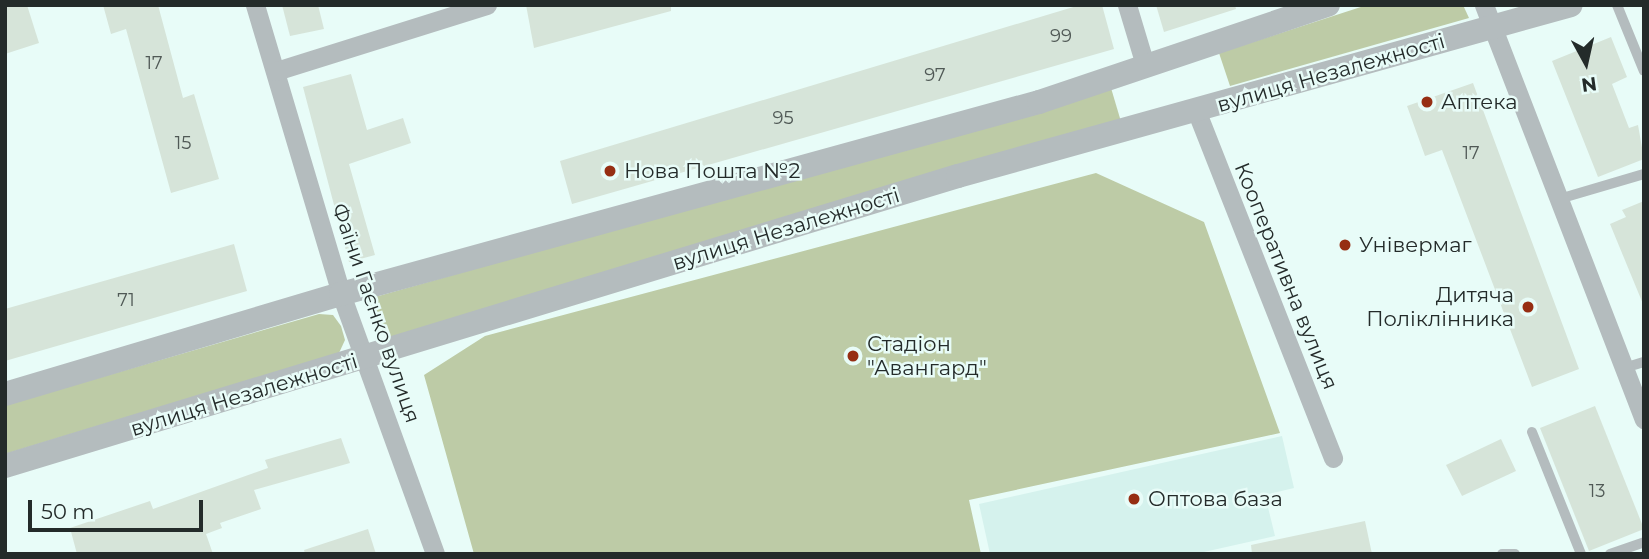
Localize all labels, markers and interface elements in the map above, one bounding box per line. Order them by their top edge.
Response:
house number: 99 [1050,25,1072,47]
street label: вулиця Незалежності [1214,28,1448,118]
north arrow [1551,28,1621,98]
house number: 17 [145,52,163,74]
house number: 97 [924,64,946,86]
text: N [1580,72,1598,97]
place label: Аптека [1441,89,1517,115]
marker: Аптека [1419,94,1435,110]
house number: 95 [772,107,794,129]
house number: 15 [175,132,191,154]
house number: 17 [1462,142,1480,164]
place label: Нова Пошта №2 [624,158,801,184]
street label: Кооперативна вулиця [1229,159,1343,393]
marker: Нова Пошта №2 [602,163,618,179]
street label: вулиця Незалежності [669,182,903,276]
street label: Фаїни Гаєнко вулиця [327,200,425,426]
place label: Універмаг [1359,232,1471,258]
marker: Універмаг [1337,237,1353,253]
place label: Дитяча Поліклінника [1366,282,1514,332]
house number: 71 [117,289,135,311]
marker: Дитяча Поліклінника [1520,299,1536,315]
place label: Стадіон "Авангард" [867,331,987,381]
street label: вулиця Незалежності [127,348,361,442]
marker: Стадіон "Авангард" [845,348,861,364]
house number: 13 [1589,480,1605,502]
scale bar [32,486,206,530]
place label: Оптова база [1148,486,1283,512]
marker: Оптова база [1126,491,1142,507]
text: 50 m [41,499,95,524]

